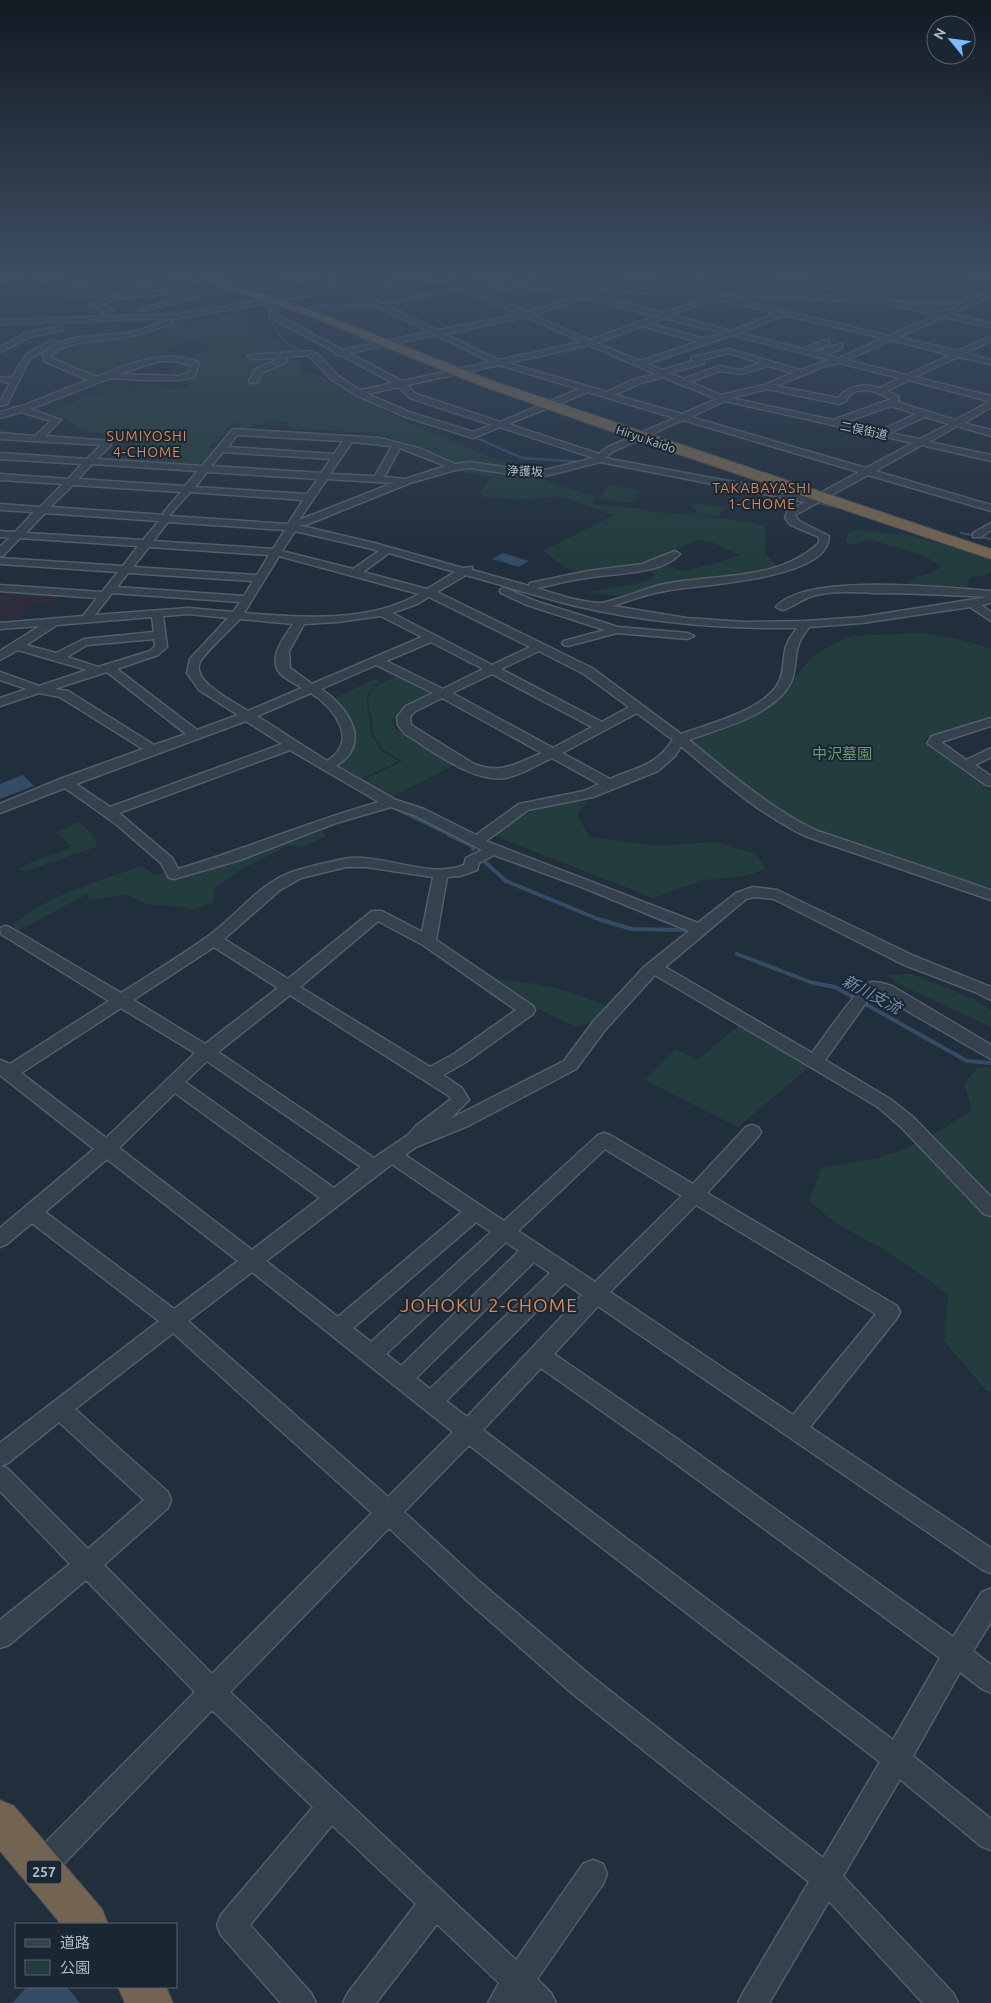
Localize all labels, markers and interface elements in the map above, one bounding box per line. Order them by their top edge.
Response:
north arrow [926,15,976,65]
text: N [930,25,949,42]
street label: 二俣街道 [839,419,889,441]
street label: Hiryu Kaido [615,423,677,455]
district label: SUMIYOSHI 4-CHOME [107,428,187,460]
street label: 浄護坂 [507,464,543,478]
district label: TAKABAYASHI 1-CHOME [712,480,812,512]
park label: 中沢墓園 [812,745,872,762]
water label: 新川支流 [840,971,907,1018]
district label: JOHOKU 2-CHOME [400,1294,578,1316]
road number: 257 [27,1860,62,1884]
legend [15,1923,178,1988]
text: 道路 [60,1934,90,1951]
text: 公園 [60,1959,90,1976]

